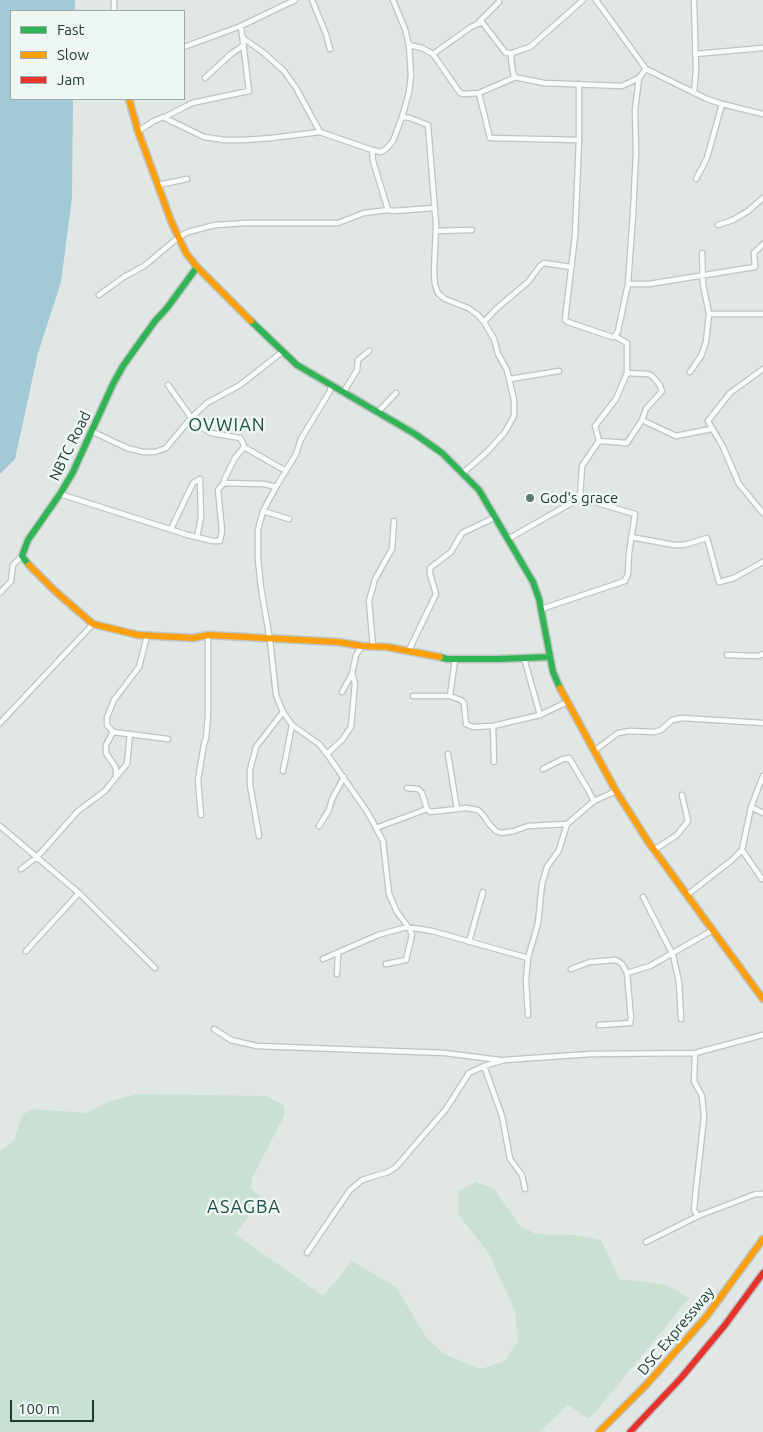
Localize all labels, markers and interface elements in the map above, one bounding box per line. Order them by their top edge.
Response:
legend [10,10,185,100]
text: Fast [57,21,84,38]
text: Slow [57,46,89,63]
text: Jam [57,71,85,88]
street label: NBTC Road [45,408,95,484]
district label: OVWIAN [188,414,266,436]
place label: God's grace [540,489,618,507]
marker: God's grace [524,492,536,504]
district label: ASAGBA [206,1196,282,1218]
street label: DSC Expressway [634,1283,718,1379]
scale bar [12,1390,96,1422]
text: 100 m [18,1400,60,1417]

